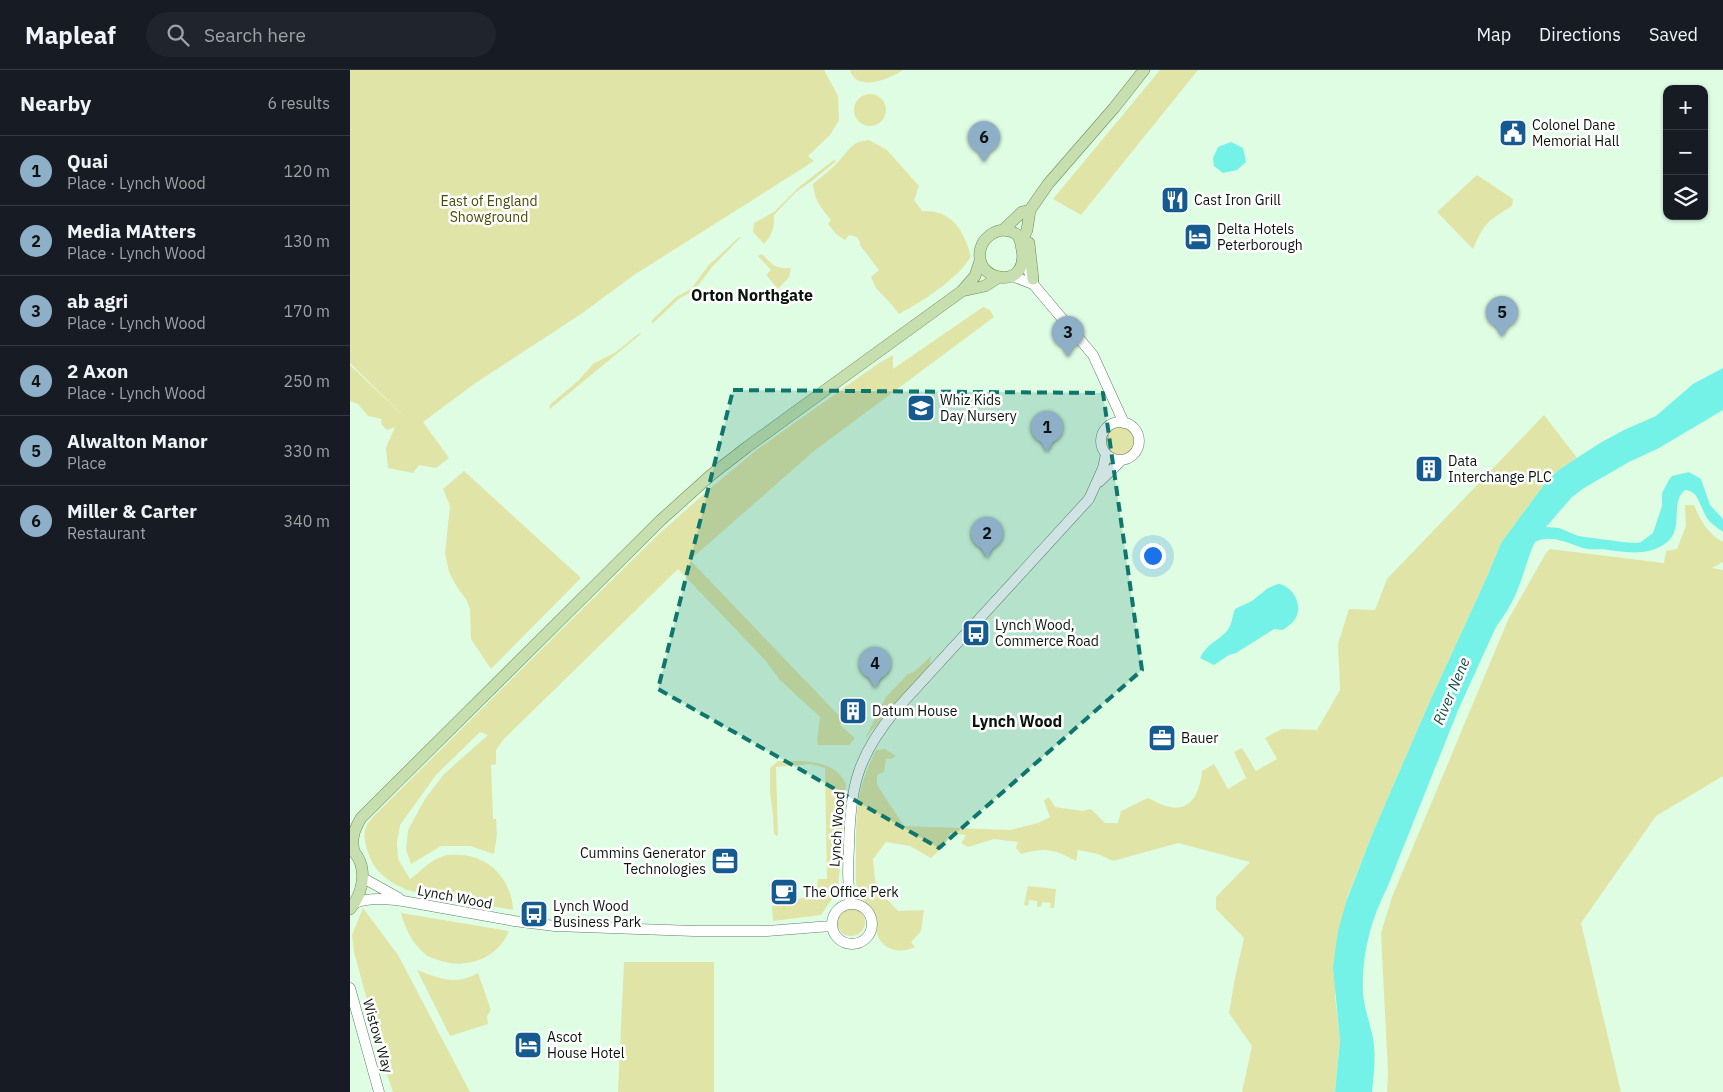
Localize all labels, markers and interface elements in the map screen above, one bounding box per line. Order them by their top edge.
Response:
search box [146,12,496,57]
text: Mapleaf [25,19,116,51]
icon: search [164,21,192,49]
text: Search here [204,23,306,47]
text: Map [1476,23,1511,46]
text: Directions [1539,23,1621,46]
text: Saved [1649,23,1698,46]
map controls [1663,85,1708,220]
button: + [1663,85,1708,130]
text: Nearby [20,89,91,117]
text: 6 results [267,93,330,113]
place label: Colonel Dane Memorial Hall [1532,116,1619,150]
public building icon: Colonel Dane Memorial Hall [1498,118,1528,148]
pin: 6 [968,121,1000,162]
button: − [1663,130,1708,175]
text: Quai [67,149,108,173]
text: 1 [31,161,41,181]
text: 120 m [283,161,330,181]
text: Place · Lynch Wood [67,173,206,193]
button: layers [1663,175,1708,220]
restaurant icon: Cast Iron Grill [1160,185,1190,215]
place label: Cast Iron Grill [1194,191,1281,209]
park label: East of England Showground [440,192,538,226]
text: Media MAtters [67,219,196,243]
place label: Delta Hotels Peterborough [1217,220,1303,254]
hotel icon: Delta Hotels Peterborough [1183,222,1213,252]
text: 2 [31,231,41,251]
text: 130 m [283,231,330,251]
text: Place · Lynch Wood [67,243,206,263]
district label: Orton Northgate [691,285,813,305]
text: ab agri [67,289,128,313]
pin: 5 [1486,296,1518,337]
text: 3 [31,301,41,321]
text: 170 m [283,301,330,321]
text: Place · Lynch Wood [67,313,206,333]
pin: 3 [1052,316,1084,357]
text: 2 Axon [67,359,128,383]
text: 4 [31,371,41,391]
text: 250 m [283,371,330,391]
text: Place · Lynch Wood [67,383,206,403]
place label: Whiz Kids Day Nursery [940,391,1017,425]
school or university icon: Whiz Kids Day Nursery [906,393,936,423]
pin: 1 [1031,411,1063,452]
text: Alwalton Manor [67,429,208,453]
text: 5 [31,441,41,461]
text: 330 m [283,441,330,461]
place label: Data Interchange PLC [1448,452,1552,486]
text: Place [67,453,106,473]
building icon: Data Interchange PLC [1414,454,1444,484]
text: Miller & Carter [67,499,197,523]
text: 6 [31,511,41,531]
text: 340 m [283,511,330,531]
pin: 2 [971,517,1003,558]
text: Restaurant [67,523,146,543]
your location [1140,543,1166,569]
place label: Lynch Wood, Commerce Road [995,616,1099,650]
bus stop icon: Lynch Wood, Commerce Road [961,618,991,648]
pin: 4 [859,647,891,688]
water label: River Nene [1428,654,1474,727]
building icon: Datum House [838,696,868,726]
place label: Datum House [872,702,958,720]
district label: Lynch Wood [972,711,1062,731]
office icon: Bauer [1147,723,1177,753]
place label: Bauer [1181,729,1218,747]
street label: Lynch Wood [825,791,849,867]
place label: Cummins Generator Technologies [580,844,706,878]
office icon: Cummins Generator Technologies [710,846,740,876]
cafe icon: The Office Perk [769,877,799,907]
street label: Lynch Wood [416,881,494,913]
place label: The Office Perk [803,883,899,901]
place label: Lynch Wood Business Park [553,897,642,931]
bus stop icon: Lynch Wood Business Park [519,899,549,929]
street label: Wistow Way [359,997,397,1075]
place label: Ascot House Hotel [547,1028,625,1062]
hotel icon: Ascot House Hotel [513,1030,543,1060]

